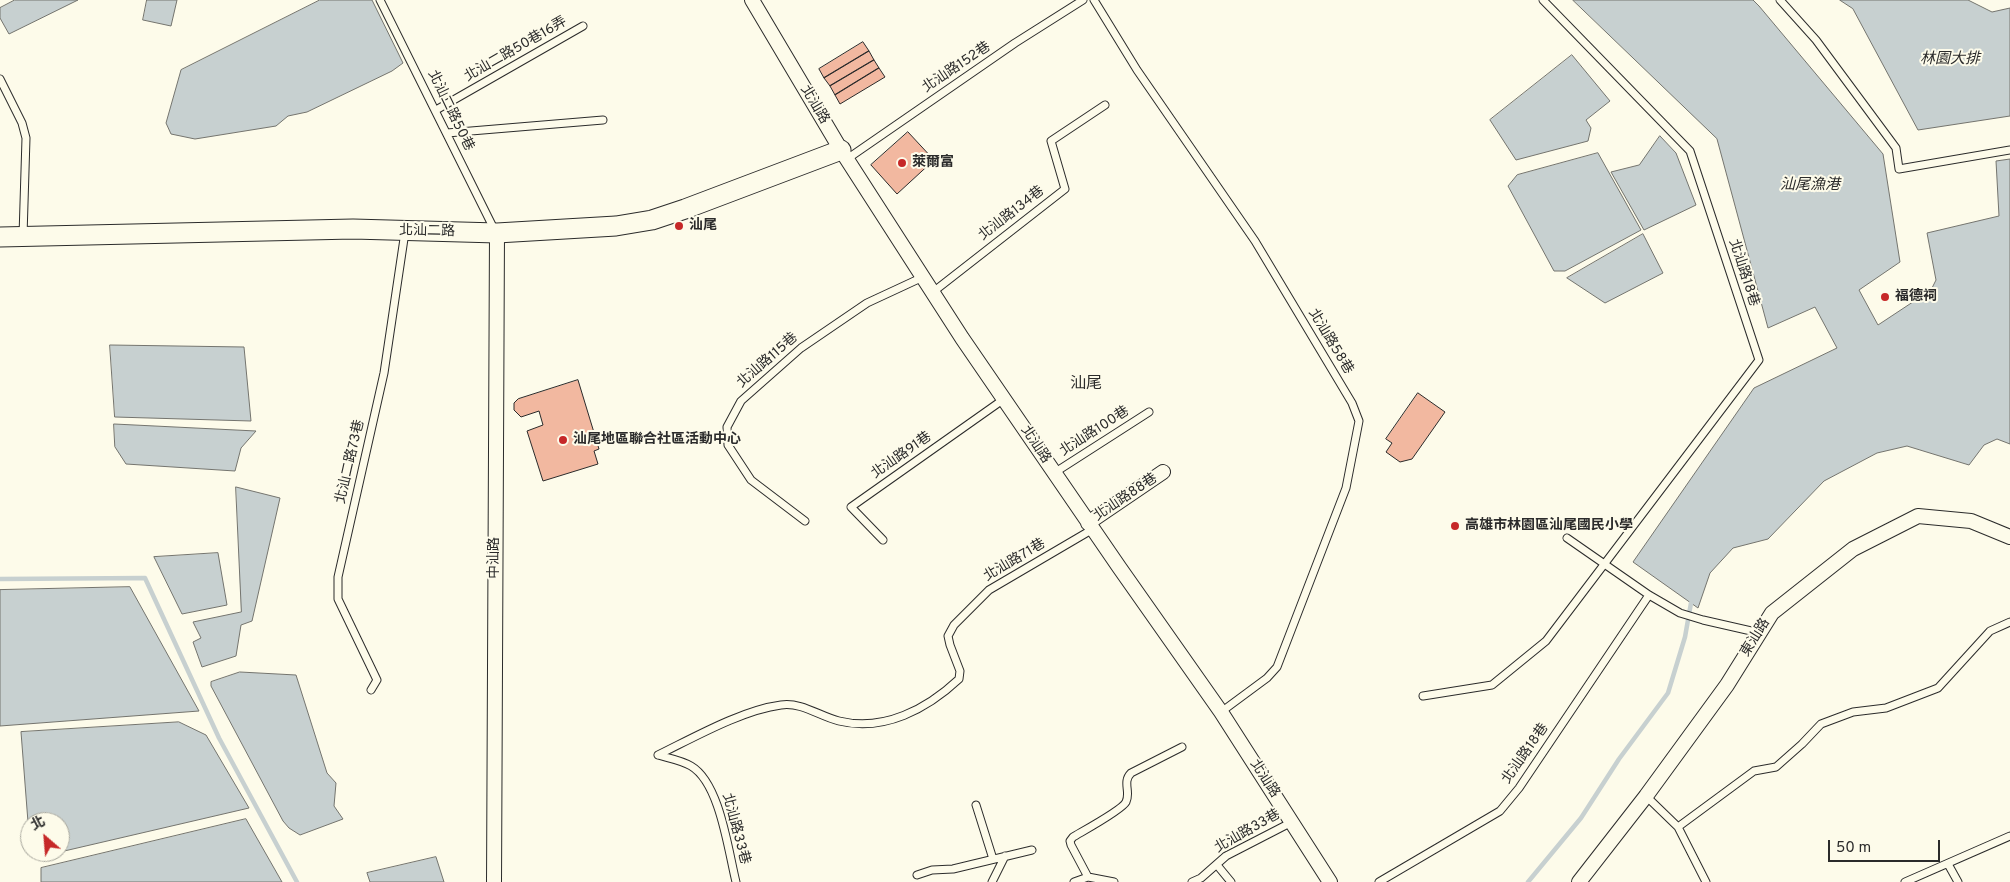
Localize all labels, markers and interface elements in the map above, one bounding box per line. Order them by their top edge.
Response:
street label: 北汕二路50巷16弄 [462,14,570,86]
street label: 北汕路152巷 [920,39,994,97]
water label: 林園大排 [1920,51,1980,69]
street label: 北汕二路50巷 [423,68,477,154]
street label: 北汕路 [796,83,832,127]
place label: 萊爾富 [912,155,954,171]
marker: 萊爾富 [896,157,908,169]
water label: 汕尾漁港 [1780,177,1840,195]
street label: 北汕路134巷 [976,183,1048,245]
place label: 汕尾 [689,218,717,234]
marker: 汕尾 [673,220,685,232]
street label: 北汕二路 [399,223,455,241]
street label: 北汕路18巷 [1724,237,1762,309]
place label: 福德祠 [1895,289,1937,305]
marker: 福德祠 [1879,291,1891,303]
street label: 北汕路58巷 [1304,306,1356,378]
street label: 北汕路115巷 [734,330,802,392]
district label: 汕尾 [1070,375,1102,395]
street label: 北汕路100巷 [1057,403,1133,461]
street label: 北汕二路73巷 [333,418,369,506]
street label: 北汕路 [1016,423,1054,467]
street label: 北汕路91巷 [869,429,935,483]
place label: 汕尾地區聯合社區活動中心 [573,432,741,448]
marker: 汕尾地區聯合社區活動中心 [557,434,569,446]
street label: 北汕路88巷 [1091,471,1161,525]
place label: 高雄市林園區汕尾國民小學 [1465,518,1633,534]
marker: 高雄市林園區汕尾國民小學 [1449,520,1461,532]
street label: 北汕路71巷 [981,536,1049,586]
street label: 中汕路 [487,537,503,579]
street label: 東汕路 [1738,616,1774,660]
street label: 北汕路18巷 [1499,721,1553,787]
street label: 北汕路 [1246,757,1282,801]
street label: 北汕路33巷 [717,792,753,866]
street label: 北汕路33巷 [1212,807,1284,857]
north arrow [20,812,70,862]
text: 北 [28,813,49,835]
scale bar [1830,830,1942,862]
text: 50 m [1836,839,1871,858]

